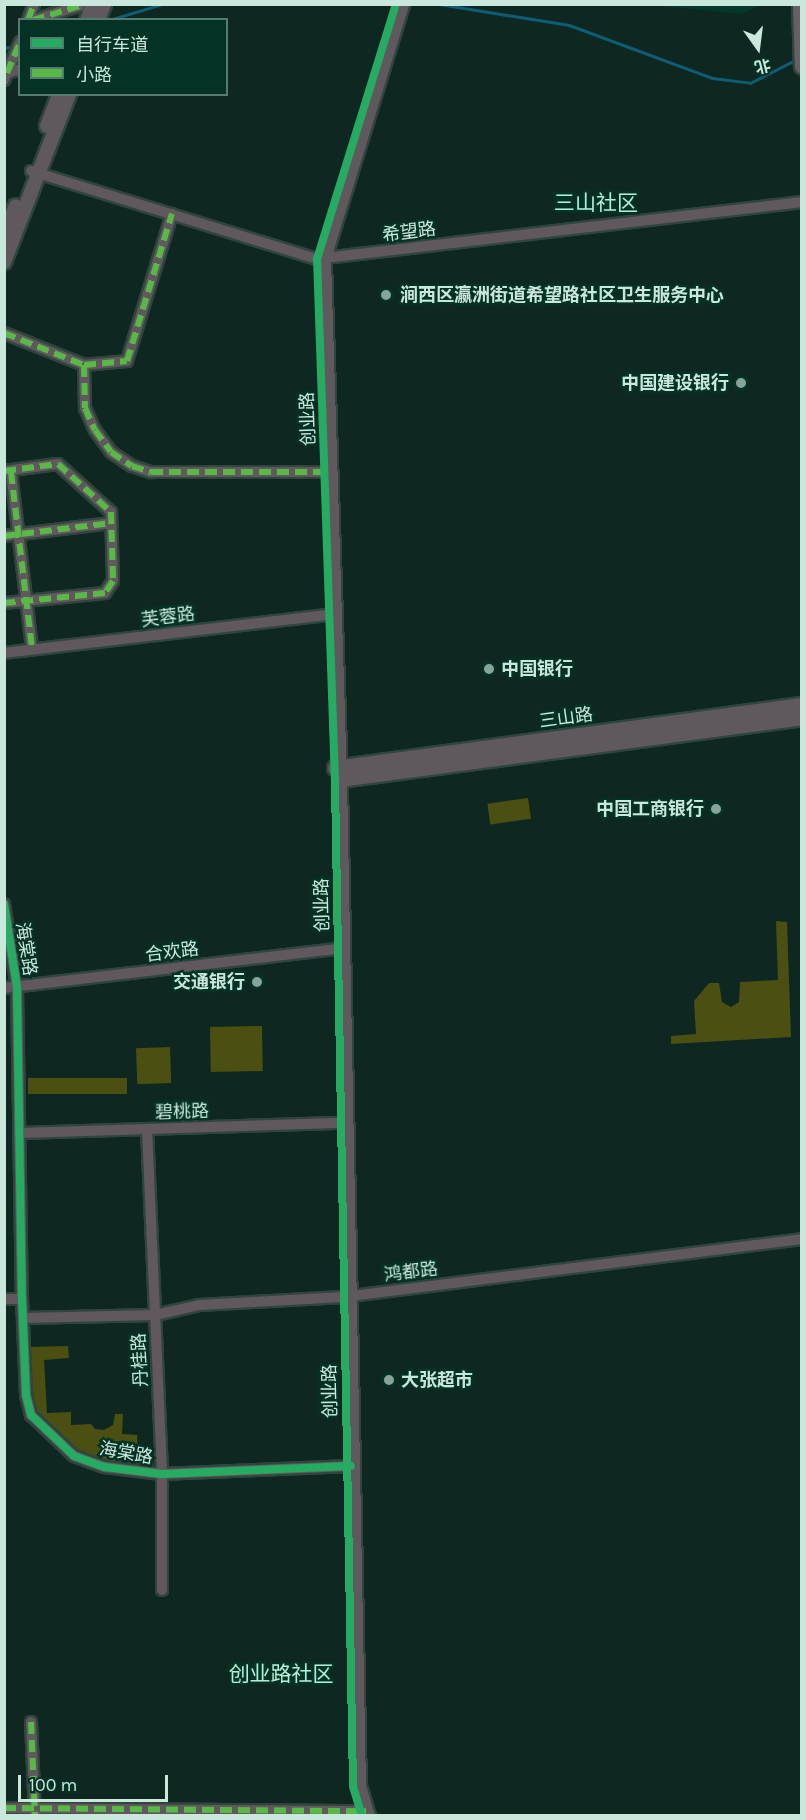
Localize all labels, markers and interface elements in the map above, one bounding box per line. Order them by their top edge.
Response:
legend [18,18,228,96]
north arrow [728,18,788,78]
text: 自行车道 [76,34,148,56]
text: 北 [752,55,773,77]
text: 小路 [76,64,112,86]
district label: 三山社区 [554,190,638,216]
street label: 希望路 [381,218,437,246]
place label: 涧西区瀛洲街道希望路社区卫生服务中心 [400,284,724,306]
marker: 涧西区瀛洲街道希望路社区卫生服务中心 [377,286,395,304]
place label: 中国建设银行 [621,372,729,394]
marker: 中国建设银行 [734,376,748,390]
street label: 创业路 [296,392,320,446]
street label: 芙蓉路 [140,603,196,631]
place label: 中国银行 [501,658,573,680]
marker: 中国银行 [482,662,496,676]
street label: 三山路 [538,704,594,732]
place label: 中国工商银行 [596,798,704,820]
marker: 中国工商银行 [709,802,723,816]
street label: 创业路 [311,878,333,932]
street label: 海棠路 [11,921,41,977]
street label: 合欢路 [144,938,200,966]
place label: 交通银行 [173,971,245,993]
marker: 交通银行 [250,975,264,989]
street label: 碧桃路 [155,1100,209,1124]
street label: 鸿都路 [383,1258,439,1286]
street label: 丹桂路 [128,1332,152,1388]
street label: 创业路 [319,1364,341,1418]
place label: 大张超市 [401,1369,473,1391]
marker: 大张超市 [382,1373,396,1387]
street label: 海棠路 [98,1438,154,1468]
district label: 创业路社区 [229,1661,333,1687]
scale bar [21,1763,171,1801]
text: 100 m [29,1774,77,1796]

